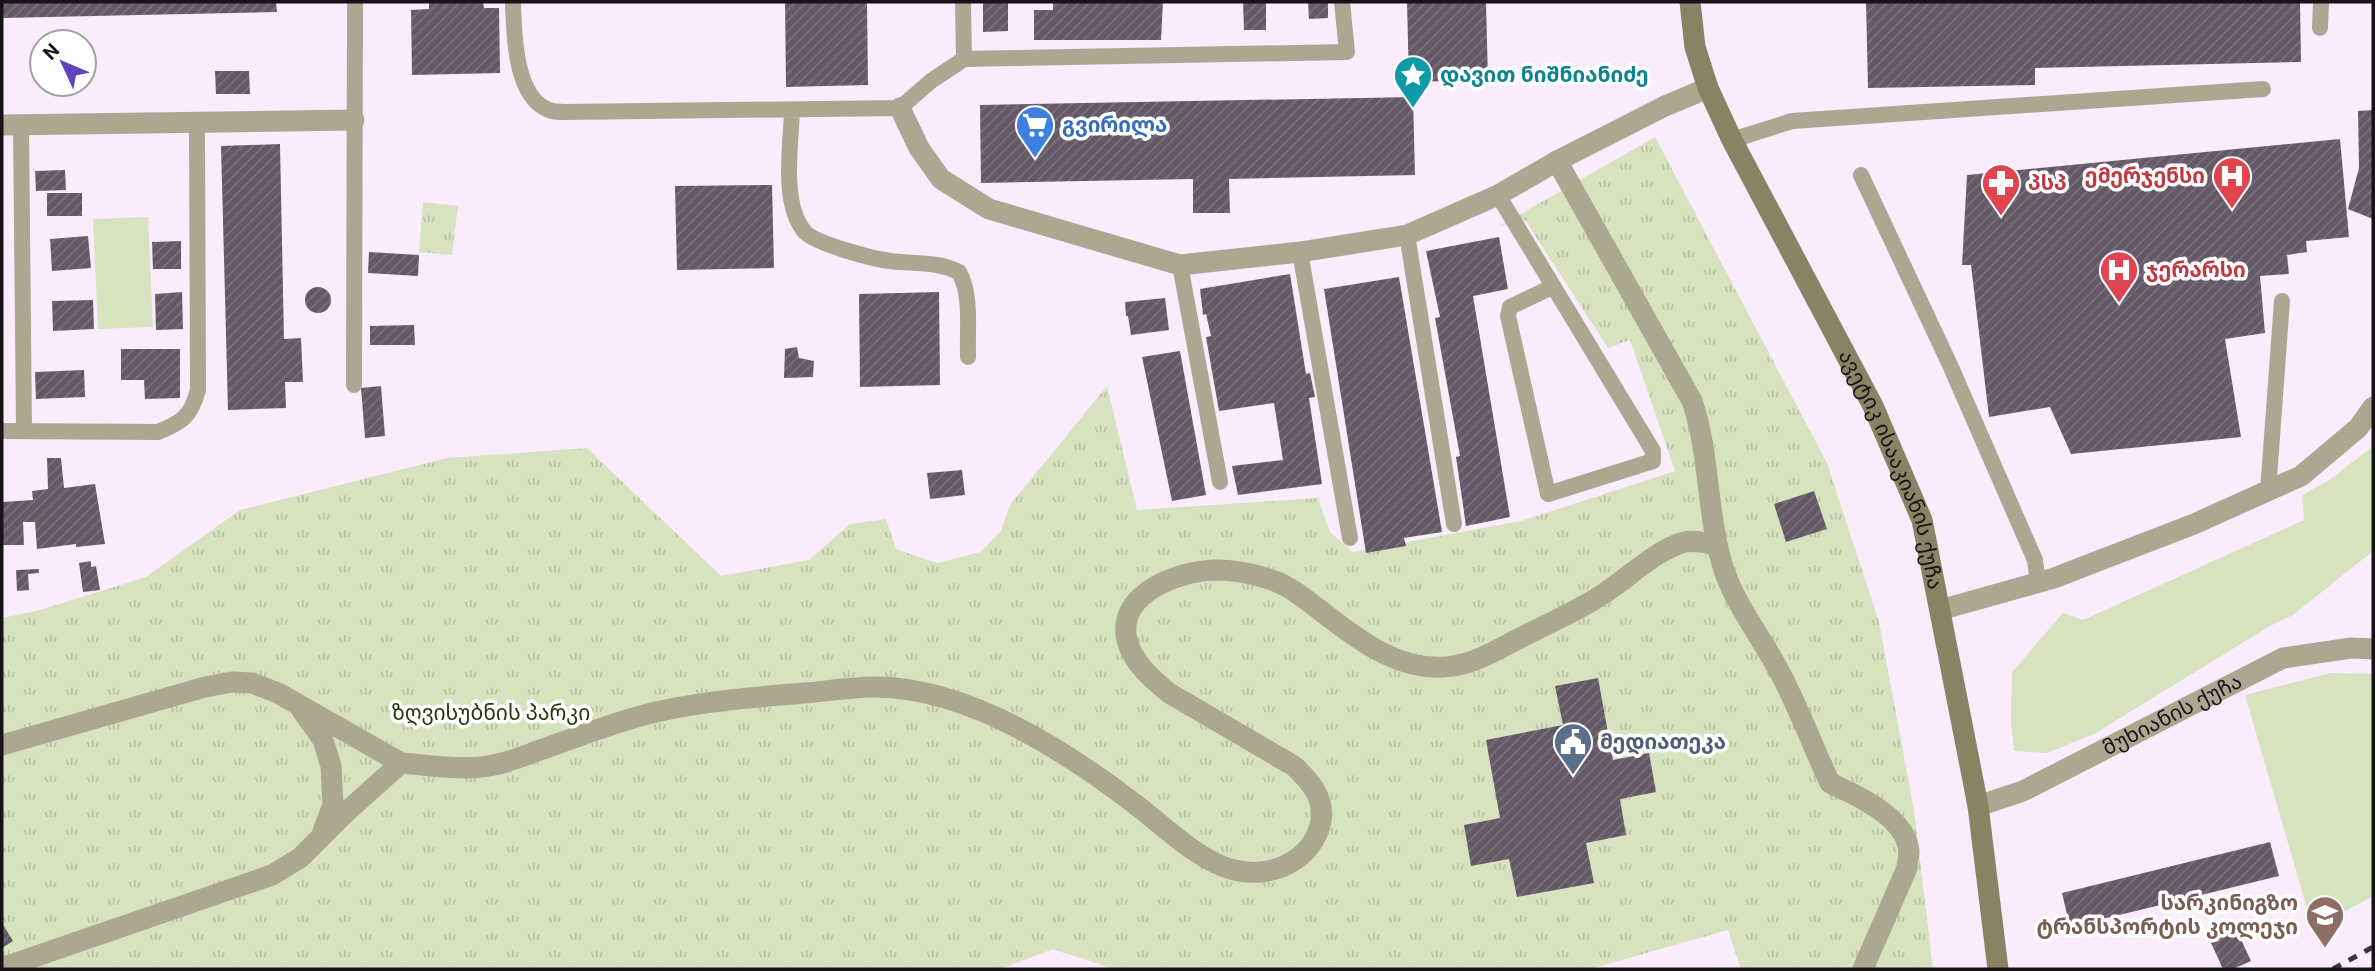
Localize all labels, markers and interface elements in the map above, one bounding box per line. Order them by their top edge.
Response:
north arrow [28,28,98,98]
text: N [38,39,64,64]
place icon: დავით ნიშნიანიძე [1392,54,1434,109]
place label: დავით ნიშნიანიძე [1440,63,1649,88]
supermarket icon: გვირილა [1014,104,1056,159]
place label: გვირილა [1062,113,1167,138]
hospital icon: ემერჯენსი [2211,155,2253,210]
pharmacy icon: პსპ [1980,162,2022,217]
place label: ემერჯენსი [2085,164,2205,188]
place label: პსპ [2028,171,2067,195]
hospital icon: ჯერარსი [2098,249,2140,304]
place label: ჯერარსი [2146,258,2246,282]
street label: ავეტიკ ისააკიანის ქუჩა [1834,346,1947,591]
street label: მუხიანის ქუჩა [2098,669,2246,760]
park label: ზღვისუბნის პარკი [392,701,590,726]
public building icon: მედიათეკა [1552,721,1594,776]
place label: მედიათეკა [1600,730,1726,755]
place label: სარკინიგზო ტრანსპორტის კოლეჯი [2037,891,2298,940]
school or university icon: სარკინიგზო ტრანსპორტის კოლეჯი [2304,894,2346,949]

